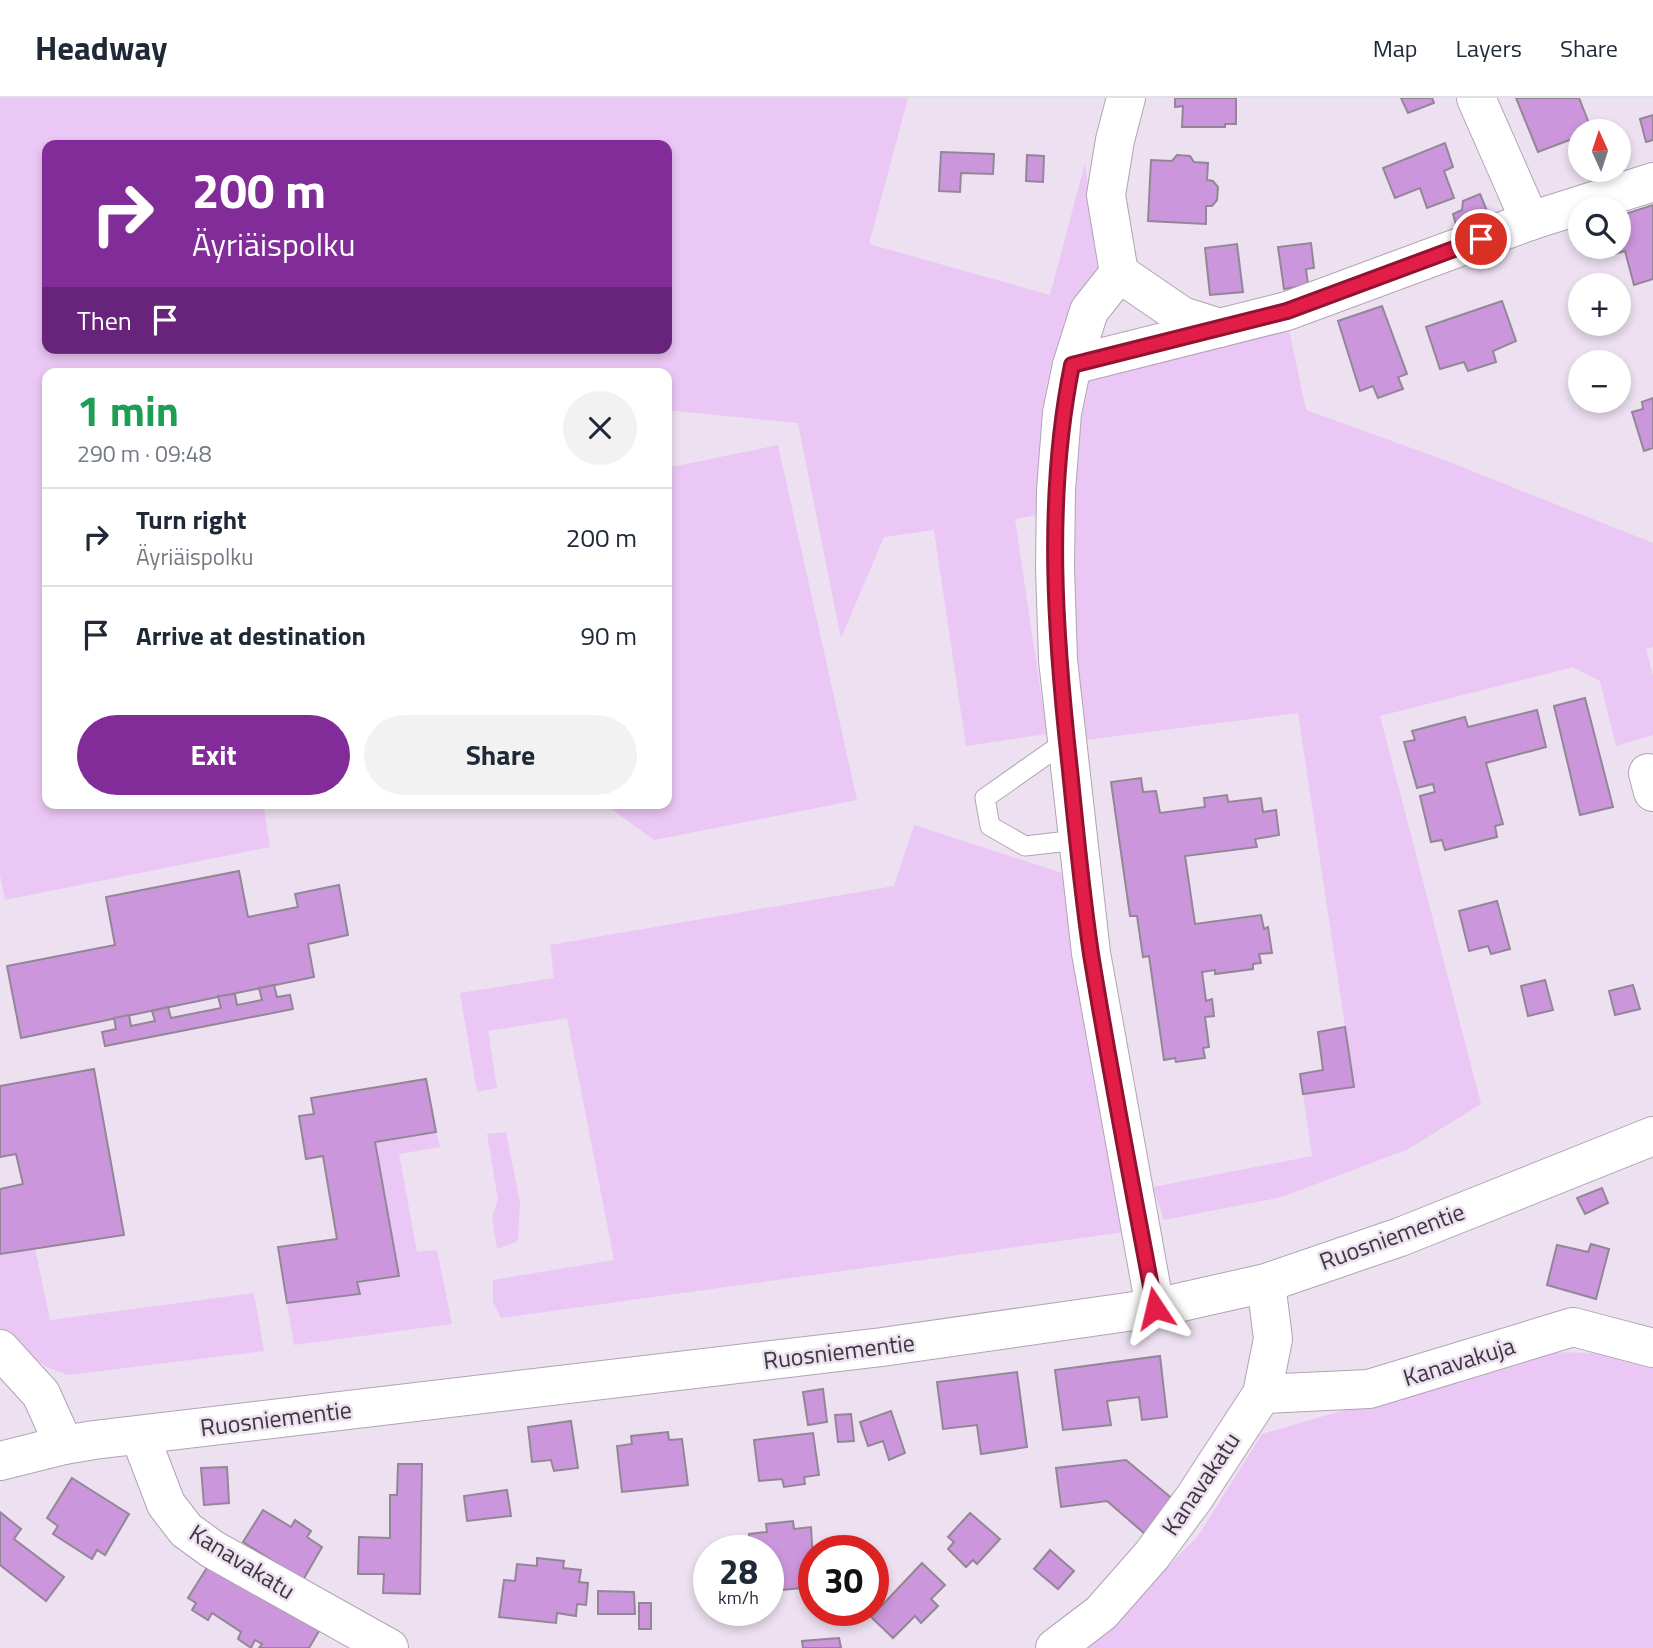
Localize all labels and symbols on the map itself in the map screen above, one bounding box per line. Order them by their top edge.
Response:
north arrow [1568,119,1631,182]
pin [1451,209,1511,269]
street label: Ruosniementie [1314,1193,1469,1279]
position arrow [1118,1271,1192,1345]
street label: Ruosniementie [761,1324,917,1378]
street label: Kanavakuja [1398,1327,1519,1395]
street label: Ruosniementie [198,1391,354,1445]
street label: Kanavakatu [1152,1424,1248,1543]
street label: Kanavakatu [183,1514,302,1608]
speed limit sign: 30 [798,1535,889,1626]

